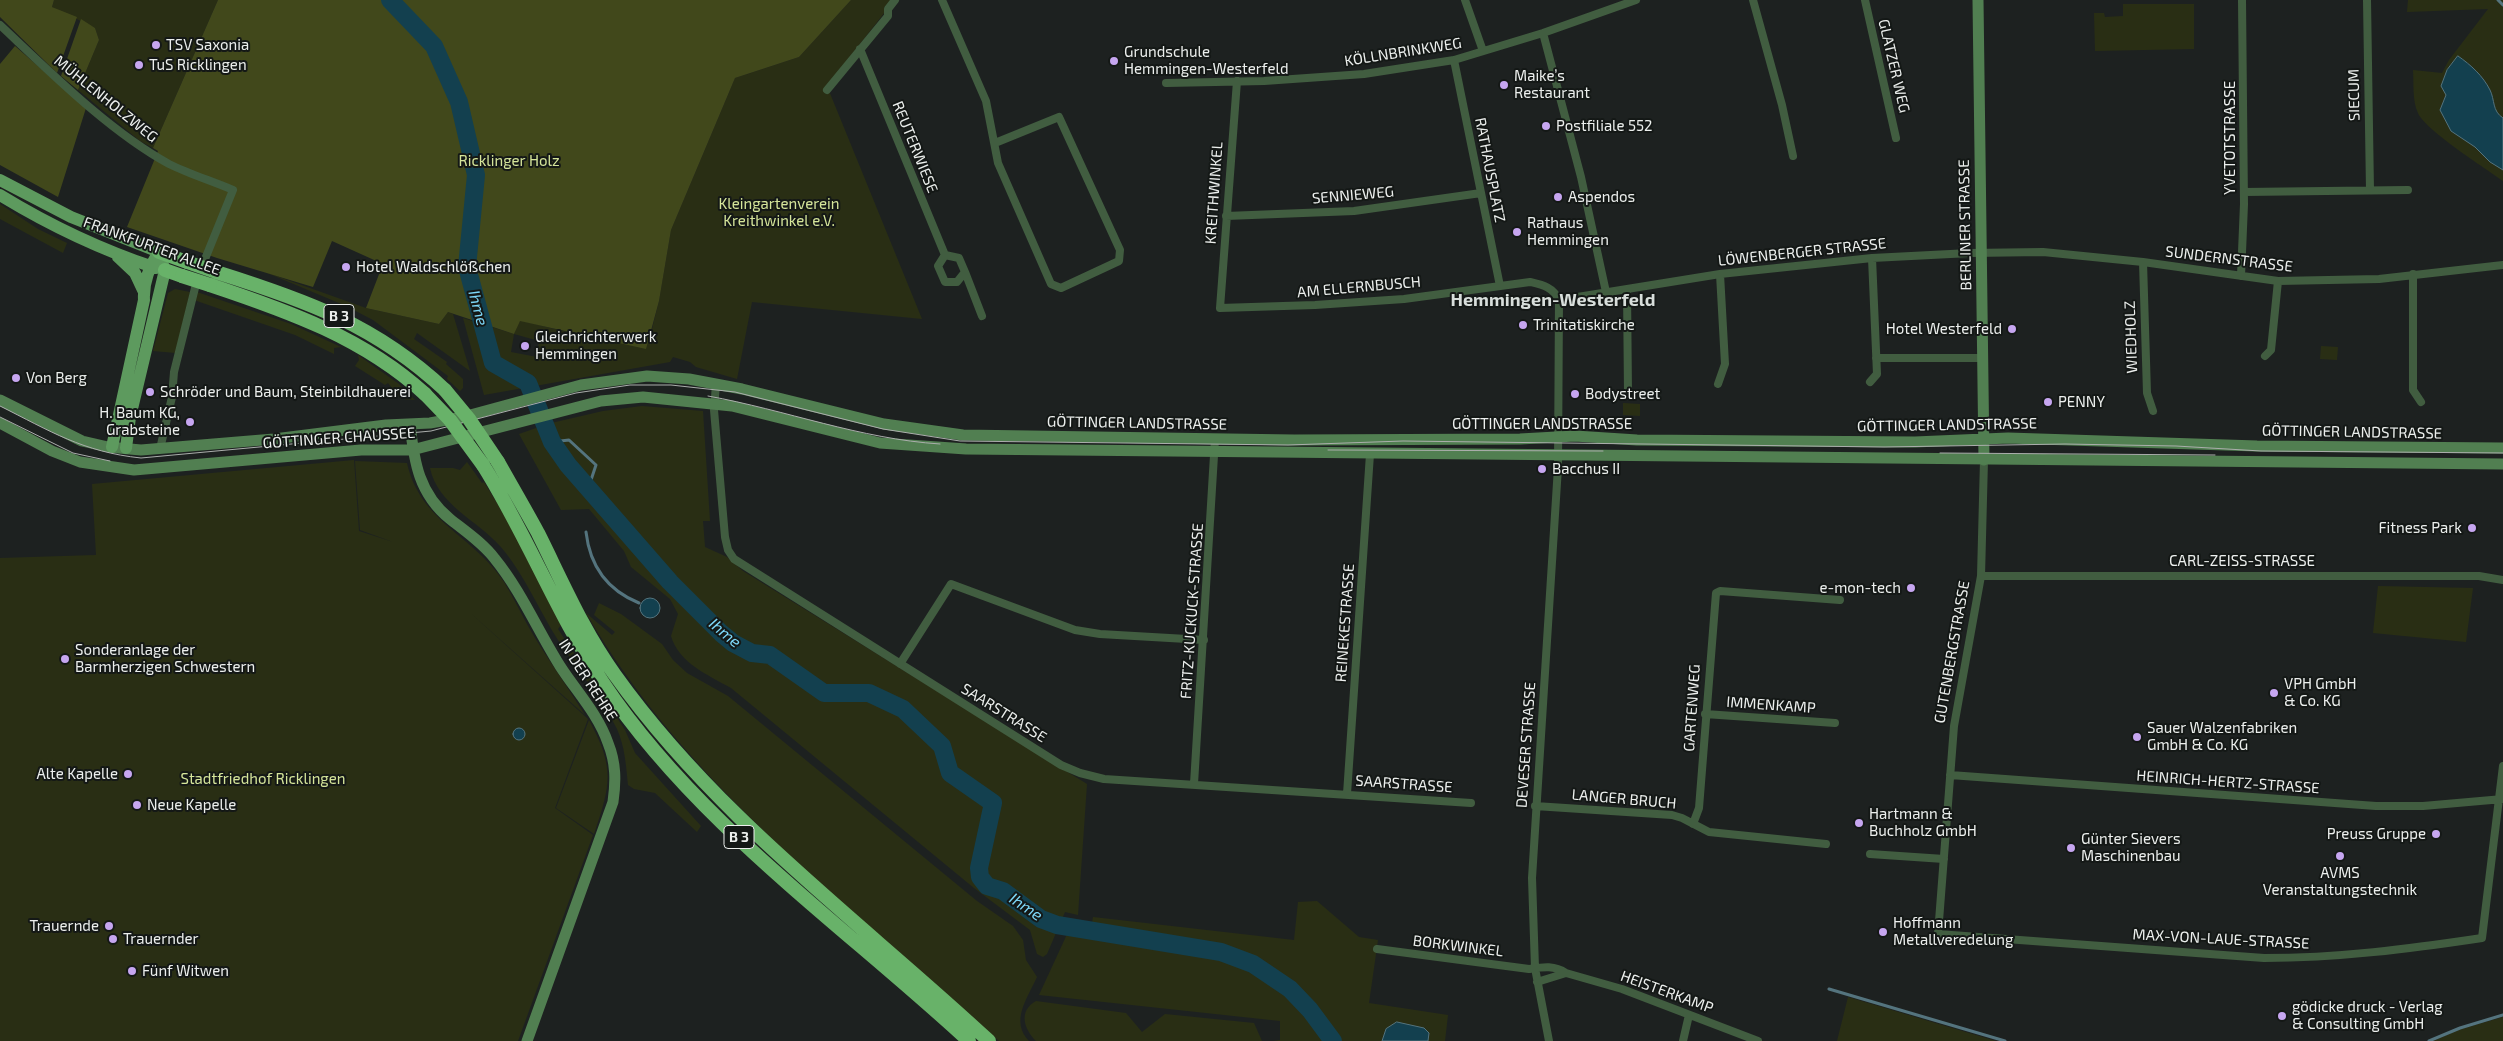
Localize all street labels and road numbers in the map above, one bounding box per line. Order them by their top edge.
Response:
street label: GLATZER WEG [1874,17,1914,115]
street label: KÖLLNBRINKWEG [1343,34,1463,70]
street label: MÜHLENHOLZWEG [51,52,161,146]
street label: SIECUM [2345,69,2363,121]
street label: YVETOTSTRASSE [2221,81,2239,195]
street label: REUTERWIESE [888,98,942,196]
street label: RATHAUSPLATZ [1471,116,1509,224]
street label: KREITHWINKEL [1201,141,1227,245]
street label: BERLINER STRASSE [1955,159,1975,291]
street label: SENNIEWEG [1311,182,1395,208]
street label: FRANKFURTER ALLEE [81,213,223,279]
street label: LÖWENBERGER STRASSE [1717,234,1887,270]
street label: SUNDERNSTRASSE [2164,242,2294,276]
street label: AM ELLERNBUSCH [1296,273,1422,301]
street label: WIEDHOLZ [2121,300,2141,374]
road number: B 3 [324,304,354,328]
street label: GÖTTINGER LANDSTRASSE [1047,412,1227,434]
street label: GÖTTINGER LANDSTRASSE [1857,414,2037,436]
street label: GÖTTINGER LANDSTRASSE [1452,415,1632,433]
street label: GÖTTINGER LANDSTRASSE [2262,421,2442,443]
street label: GÖTTINGER CHAUSSEE [262,424,416,452]
street label: FRITZ-KUCKUCK-STRASSE [1177,523,1207,699]
street label: CARL-ZEISS-STRASSE [2169,552,2315,570]
street label: REINEKESTRASSE [1332,563,1358,683]
street label: GUTENBERGSTRASSE [1931,579,1973,725]
street label: IN DER REHRE [555,636,621,724]
street label: GARTENWEG [1680,664,1704,752]
street label: SAARSTRASSE [958,680,1050,746]
street label: DEVESER STRASSE [1513,681,1539,809]
street label: IMMENKAMP [1726,693,1816,717]
street label: HEINRICH-HERTZ-STRASSE [2136,767,2320,797]
street label: SAARSTRASSE [1355,772,1453,796]
street label: LANGER BRUCH [1571,785,1677,813]
road number: B 3 [724,826,754,849]
street label: MAX-VON-LAUE-STRASSE [2132,925,2310,953]
street label: BORKWINKEL [1412,932,1504,960]
street label: HEISTERKAMP [1618,967,1716,1017]

